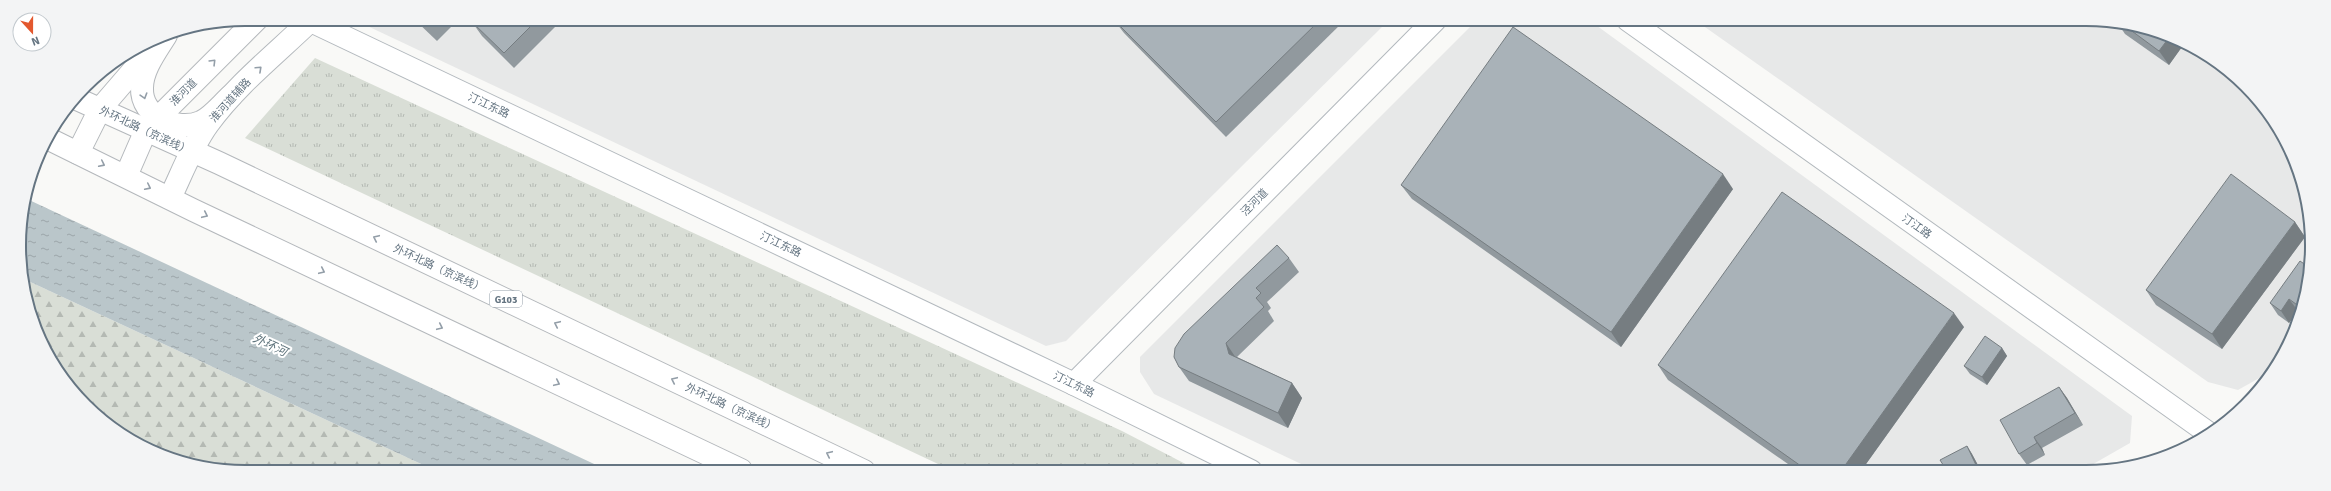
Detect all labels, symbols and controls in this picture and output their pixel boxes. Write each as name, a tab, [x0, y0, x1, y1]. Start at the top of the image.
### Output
north arrow	[12, 12, 52, 52]
text: N	[30, 33, 41, 48]
one-way arrow	[208, 59, 216, 67]
one-way arrow	[254, 66, 262, 74]
street label: 淮河道	[167, 76, 200, 109]
street label: 淮河道辅路	[207, 76, 254, 125]
street label: 汀江东路	[466, 90, 511, 121]
one-way arrow	[139, 92, 148, 99]
street label: 外环北路（京滨线）	[97, 104, 192, 157]
one-way arrow	[98, 159, 105, 167]
one-way arrow	[144, 182, 151, 190]
street label: 泾河道	[1238, 186, 1271, 219]
one-way arrow	[201, 210, 208, 218]
street label: 汀江路	[1899, 212, 1934, 241]
street label: 汀江东路	[758, 229, 803, 260]
one-way arrow	[373, 235, 380, 243]
street label: 外环北路（京滨线）	[391, 242, 486, 295]
one-way arrow	[318, 266, 326, 274]
road number: G103	[490, 291, 522, 307]
one-way arrow	[553, 321, 561, 329]
one-way arrow	[435, 322, 443, 330]
water label: 外环河	[250, 331, 291, 361]
street label: 汀江东路	[1051, 369, 1096, 400]
one-way arrow	[671, 377, 678, 385]
one-way arrow	[553, 378, 560, 386]
street label: 外环北路（京滨线）	[683, 381, 778, 434]
one-way arrow	[826, 451, 834, 459]

